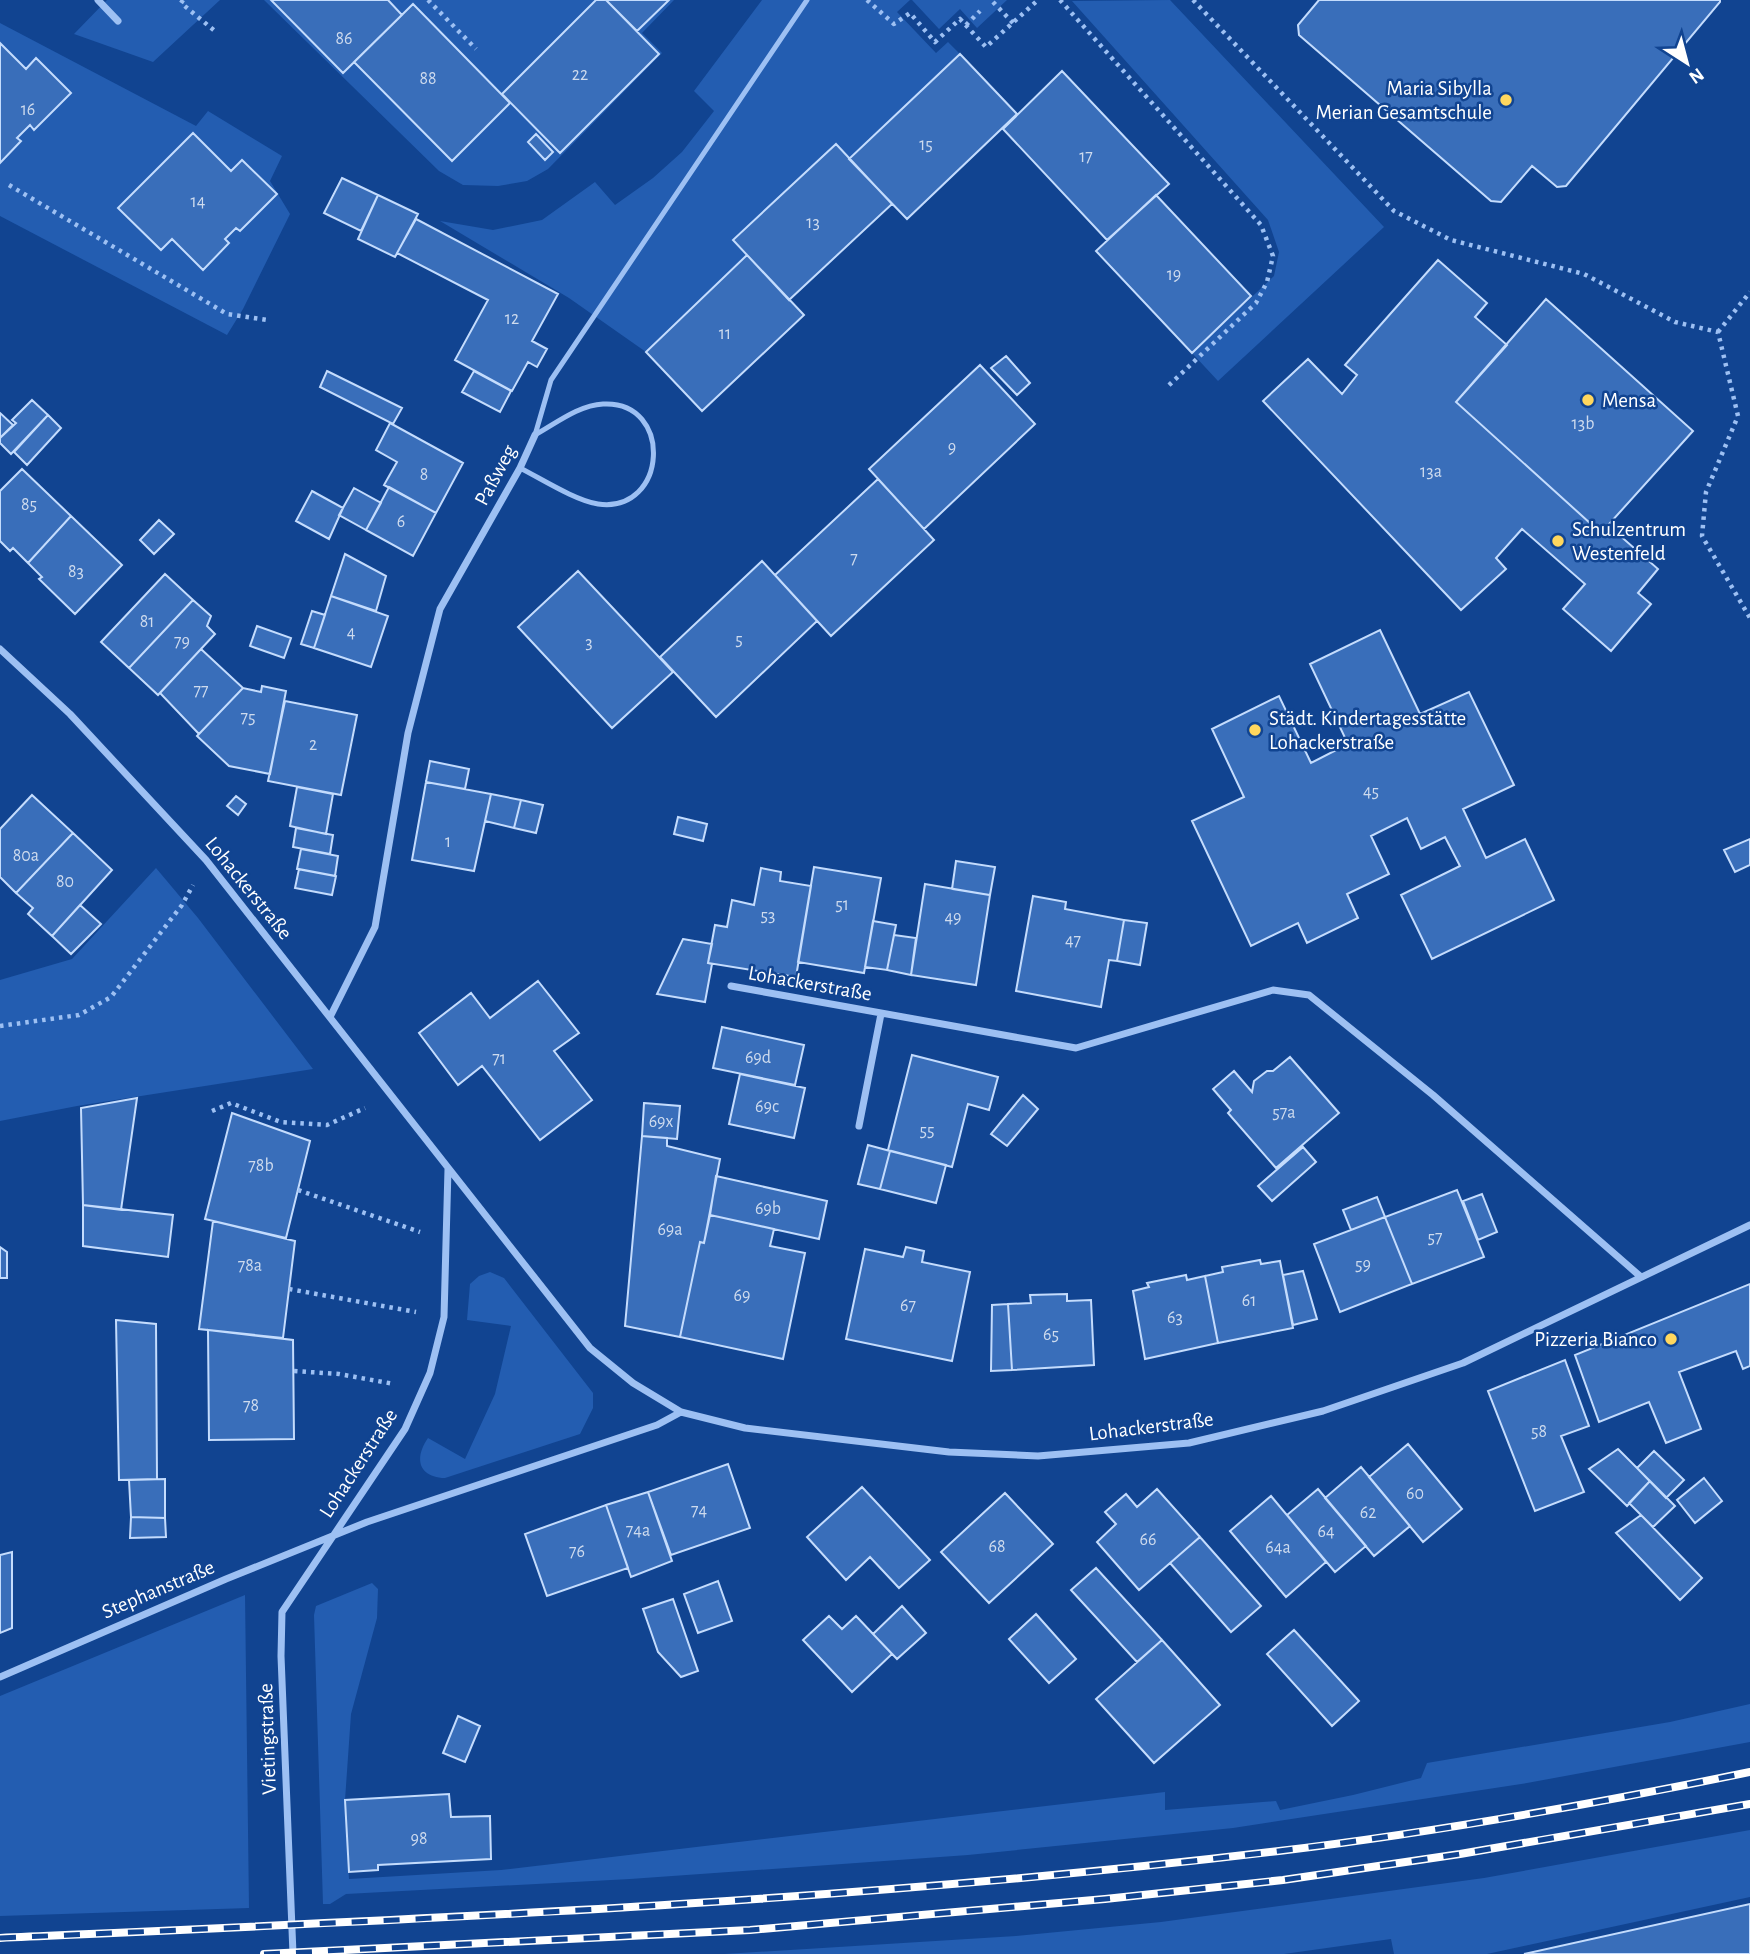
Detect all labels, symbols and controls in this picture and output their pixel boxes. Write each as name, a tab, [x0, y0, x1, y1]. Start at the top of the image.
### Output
north arrow	[1652, 28, 1722, 98]
house number: 86	[336, 30, 353, 48]
text: N	[1685, 64, 1707, 87]
house number: 22	[572, 66, 588, 84]
house number: 88	[419, 70, 437, 88]
place label: Maria Sibylla Merian Gesamtschule	[1316, 78, 1492, 123]
marker: Maria Sibylla Merian Gesamtschule	[1498, 92, 1514, 108]
house number: 16	[21, 101, 35, 119]
house number: 15	[919, 136, 933, 154]
house number: 17	[1079, 148, 1093, 166]
house number: 14	[191, 193, 206, 211]
house number: 13	[806, 214, 820, 232]
house number: 19	[1167, 266, 1181, 284]
house number: 12	[505, 310, 519, 328]
house number: 11	[719, 325, 731, 343]
place label: Mensa	[1602, 390, 1656, 411]
marker: Mensa	[1580, 392, 1596, 408]
house number: 13b	[1572, 415, 1594, 433]
house number: 9	[948, 439, 956, 457]
street label: Paßweg	[471, 441, 520, 509]
house number: 13a	[1420, 463, 1442, 481]
house number: 8	[420, 466, 428, 484]
house number: 85	[21, 496, 37, 514]
house number: 6	[397, 513, 405, 531]
place label: Schulzentrum Westenfeld	[1572, 519, 1686, 564]
marker: Schulzentrum Westenfeld	[1550, 533, 1566, 549]
house number: 7	[850, 550, 858, 568]
house number: 83	[68, 563, 84, 581]
house number: 81	[140, 613, 154, 631]
house number: 4	[347, 624, 356, 642]
house number: 5	[735, 631, 743, 649]
house number: 79	[174, 633, 190, 651]
house number: 3	[585, 634, 593, 652]
house number: 77	[193, 682, 209, 700]
place label: Städt. Kindertagesstätte Lohackerstraße	[1269, 708, 1466, 753]
house number: 75	[240, 709, 256, 727]
marker: Städt. Kindertagesstätte Lohackerstraße	[1247, 722, 1263, 738]
house number: 2	[309, 736, 317, 754]
house number: 45	[1363, 783, 1379, 801]
street label: Lohackerstraße	[201, 833, 296, 944]
house number: 1	[445, 833, 451, 851]
house number: 80a	[13, 847, 39, 865]
house number: 80	[56, 873, 74, 891]
house number: 51	[835, 896, 849, 914]
house number: 53	[761, 907, 775, 925]
house number: 49	[944, 909, 962, 927]
house number: 47	[1065, 932, 1081, 950]
street label: Lohackerstraße	[746, 962, 873, 1005]
house number: 69d	[745, 1049, 771, 1067]
house number: 71	[492, 1050, 506, 1068]
house number: 69c	[755, 1098, 779, 1116]
house number: 57a	[1272, 1104, 1296, 1122]
house number: 69x	[649, 1113, 674, 1131]
house number: 55	[919, 1122, 935, 1140]
house number: 78b	[248, 1157, 274, 1175]
house number: 69b	[755, 1200, 781, 1218]
house number: 69a	[657, 1221, 683, 1239]
house number: 57	[1427, 1229, 1443, 1247]
house number: 59	[1355, 1256, 1371, 1274]
house number: 78a	[238, 1257, 262, 1275]
house number: 69	[734, 1287, 750, 1305]
house number: 61	[1242, 1292, 1256, 1310]
house number: 67	[900, 1297, 916, 1315]
house number: 63	[1167, 1309, 1183, 1327]
house number: 65	[1043, 1326, 1059, 1344]
place label: Pizzeria Bianco	[1534, 1329, 1657, 1350]
marker: Pizzeria Bianco	[1663, 1331, 1679, 1347]
house number: 78	[243, 1397, 259, 1415]
street label: Lohackerstraße	[316, 1405, 401, 1521]
street label: Lohackerstraße	[1088, 1408, 1214, 1445]
house number: 58	[1531, 1423, 1547, 1441]
house number: 60	[1406, 1485, 1424, 1503]
house number: 74	[691, 1502, 707, 1520]
house number: 62	[1360, 1504, 1376, 1522]
house number: 74a	[626, 1522, 650, 1540]
house number: 64	[1317, 1523, 1335, 1541]
house number: 66	[1140, 1531, 1156, 1549]
house number: 68	[989, 1538, 1006, 1556]
house number: 64a	[1265, 1539, 1291, 1557]
house number: 76	[569, 1543, 585, 1561]
street label: Stephanstraße	[99, 1556, 218, 1623]
street label: Vietingstraße	[255, 1683, 280, 1795]
house number: 98	[411, 1830, 428, 1848]

